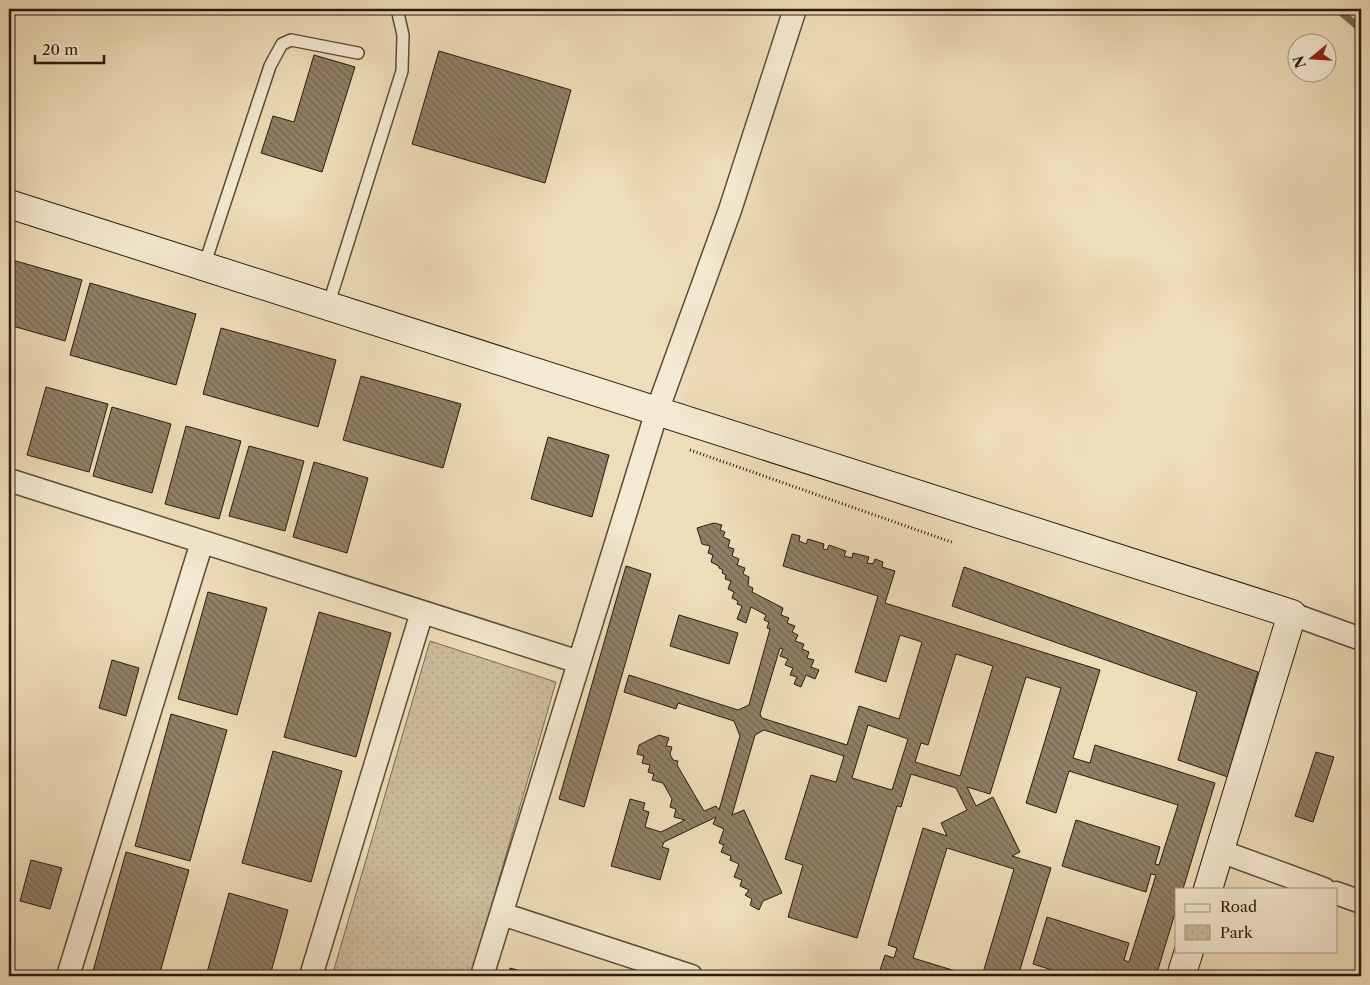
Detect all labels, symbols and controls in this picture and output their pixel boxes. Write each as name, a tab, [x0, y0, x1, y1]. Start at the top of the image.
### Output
scale bar	[35, 32, 104, 64]
north arrow	[1288, 32, 1338, 82]
text: 20 m	[42, 40, 78, 59]
text: N	[1289, 53, 1310, 71]
legend	[1175, 888, 1338, 952]
text: Road	[1220, 897, 1257, 916]
text: Park	[1220, 923, 1254, 942]

